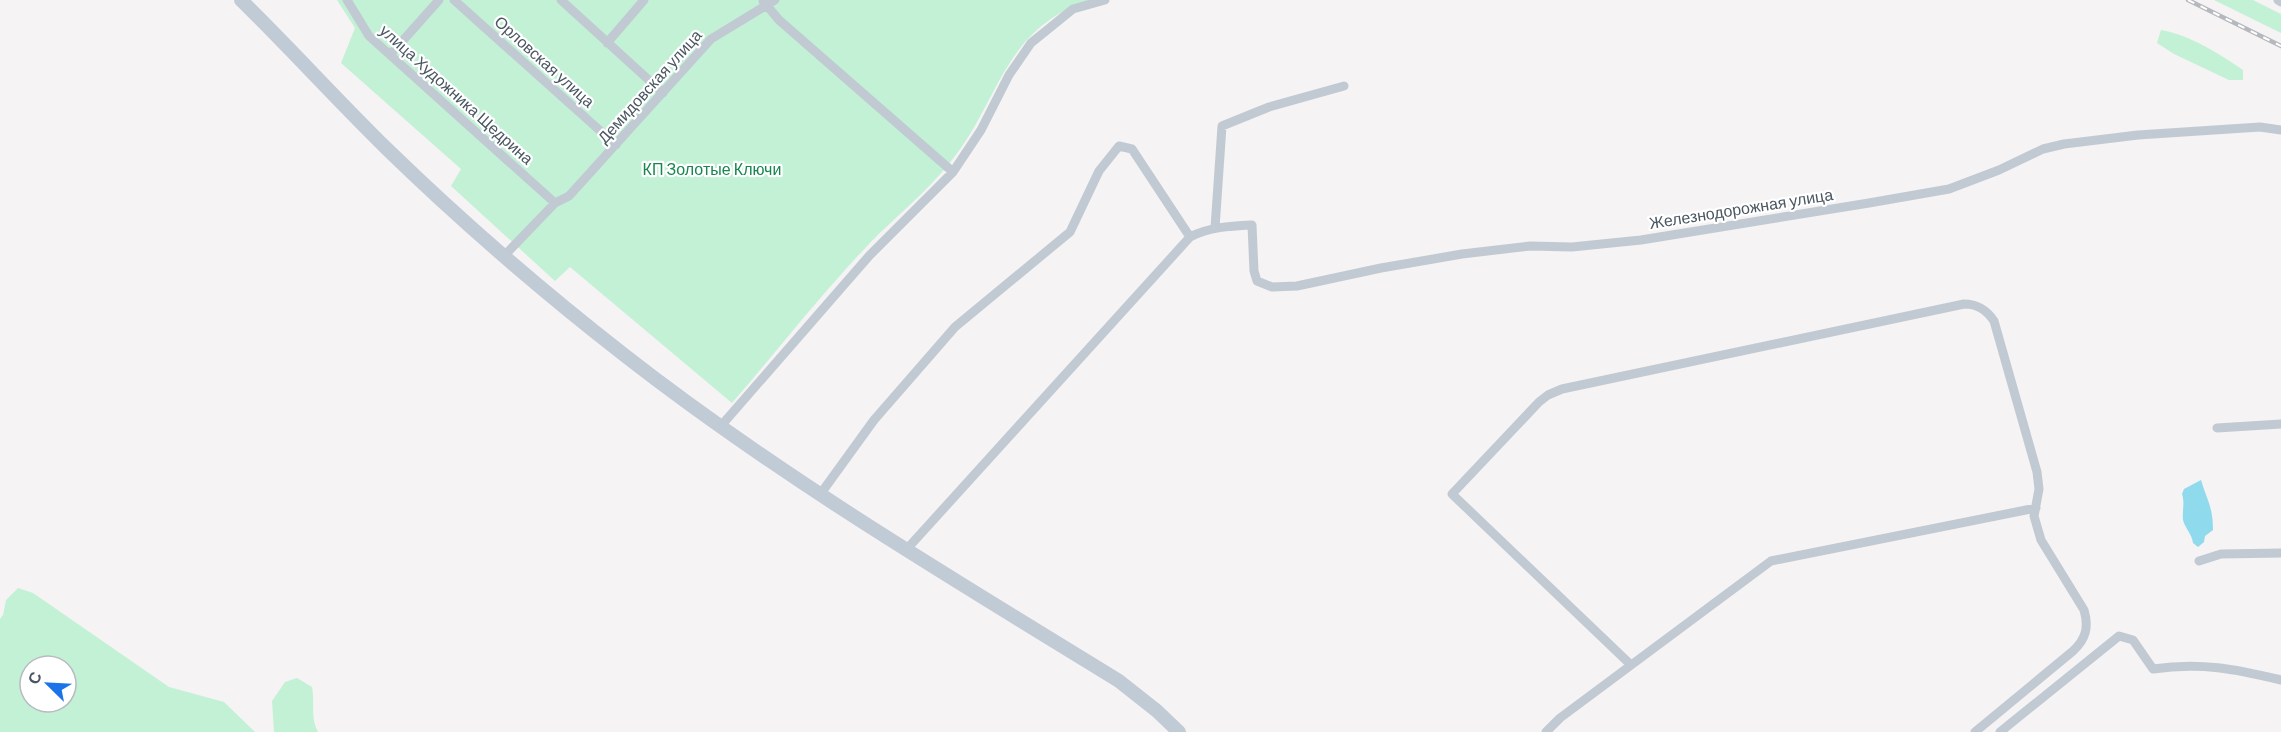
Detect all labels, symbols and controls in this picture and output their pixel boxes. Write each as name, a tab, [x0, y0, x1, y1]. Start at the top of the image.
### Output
street label: Орловская улица	[491, 11, 599, 111]
street label: улица Художника Щедрина	[377, 20, 538, 168]
street label: Демидовская улица	[593, 25, 705, 147]
park label: КП Золотые Ключи	[643, 159, 781, 178]
street label: Железнодорожная улица	[1648, 184, 1834, 232]
north arrow	[18, 654, 78, 714]
text: С	[23, 668, 45, 687]

